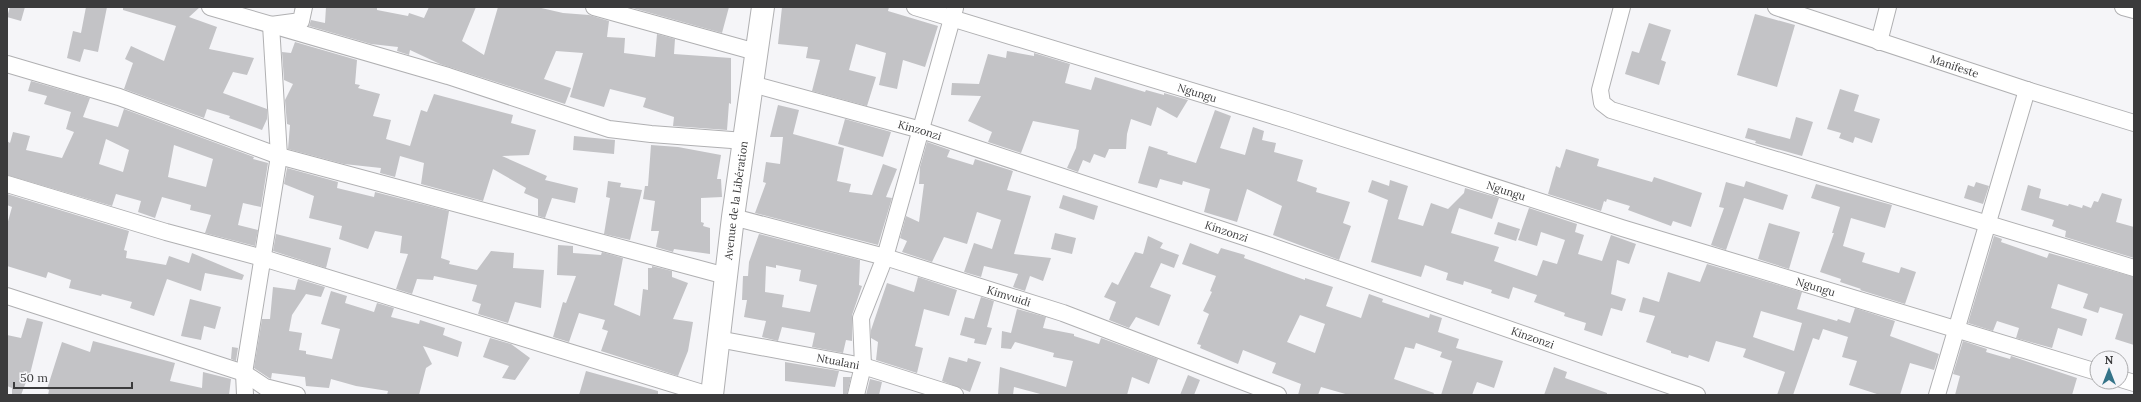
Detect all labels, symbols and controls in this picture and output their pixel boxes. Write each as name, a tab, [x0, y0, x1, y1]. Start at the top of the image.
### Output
street label: Manifeste	[1928, 51, 1981, 81]
street label: Ngungu	[1176, 80, 1219, 105]
street label: Kinzonzi	[896, 117, 943, 143]
street label: Avenue de la Libération	[721, 140, 751, 262]
street label: Ngungu	[1485, 178, 1528, 204]
street label: Kinzonzi	[1203, 218, 1250, 245]
street label: Ngungu	[1794, 274, 1837, 299]
street label: Kimvuidi	[985, 282, 1033, 309]
street label: Kinzonzi	[1509, 324, 1556, 352]
street label: Ntualani	[815, 350, 861, 372]
north arrow	[2089, 350, 2129, 390]
text: N	[2105, 353, 2114, 367]
scale bar	[14, 364, 132, 390]
text: 50 m	[20, 370, 48, 385]

